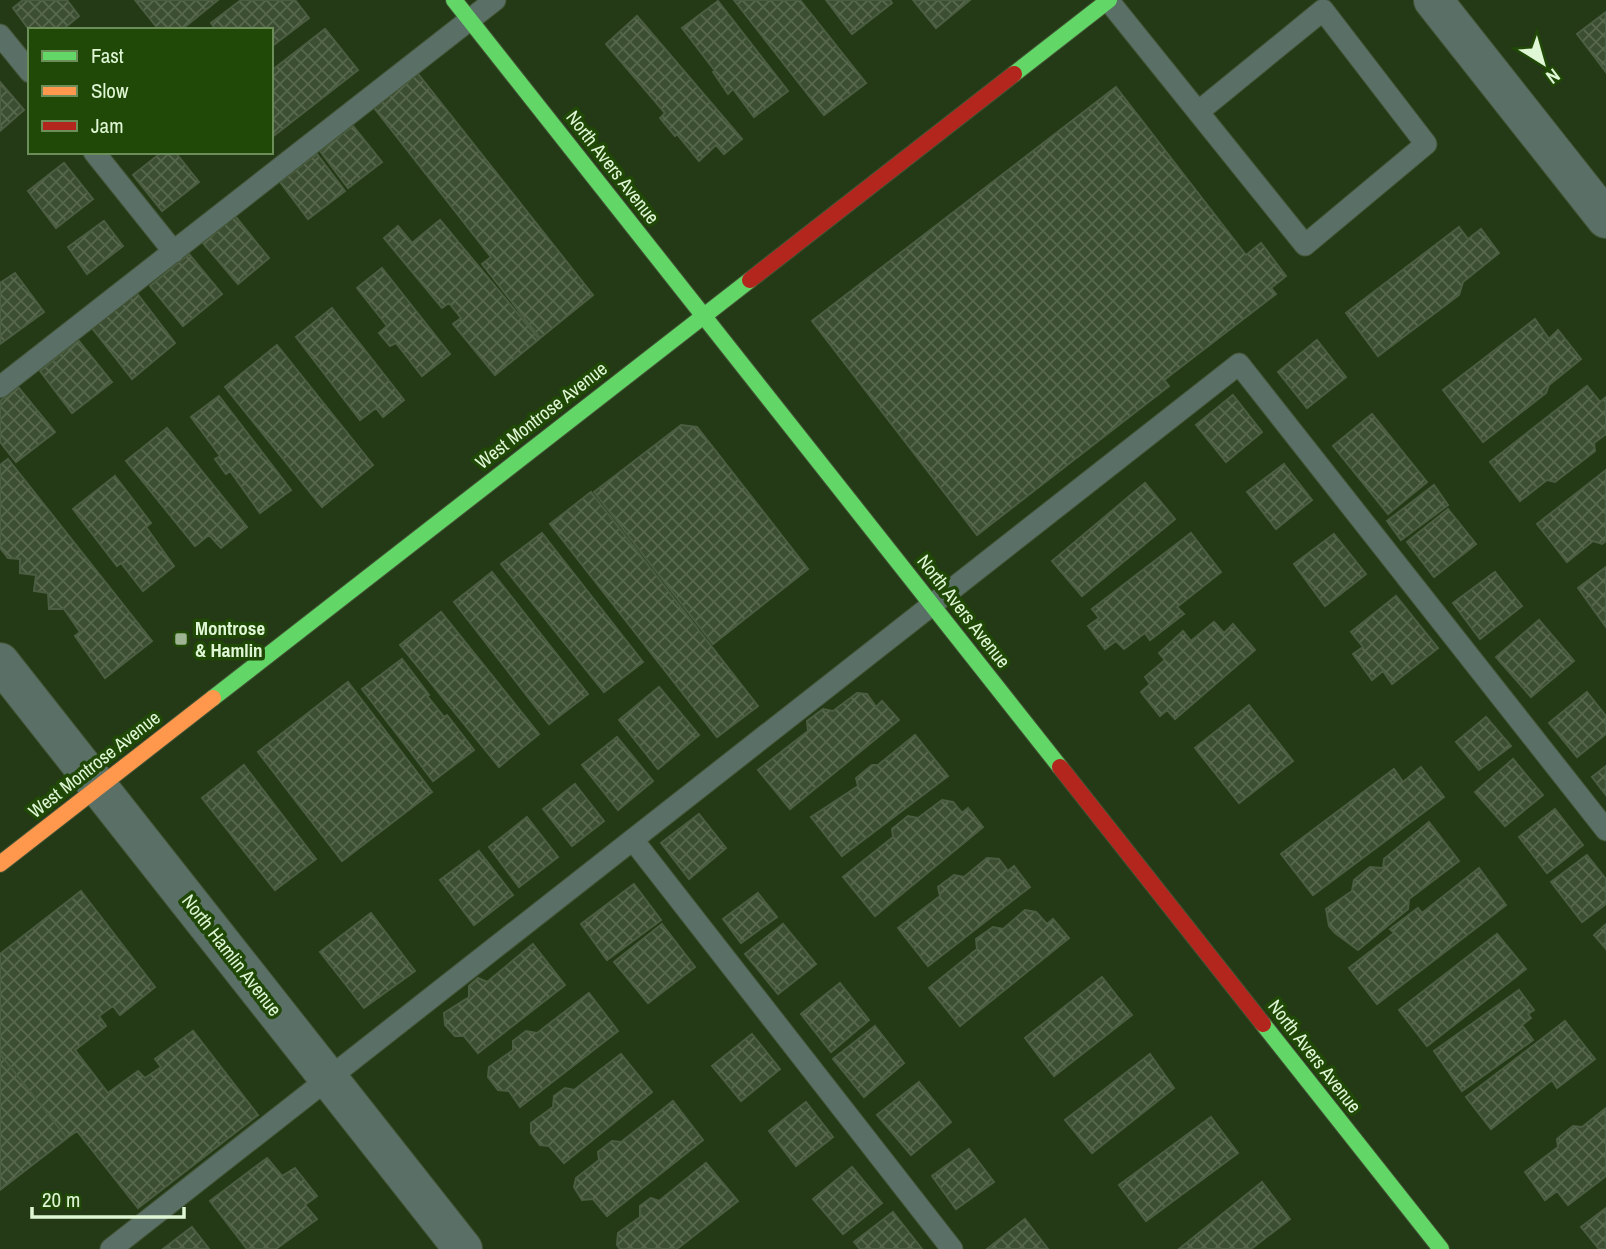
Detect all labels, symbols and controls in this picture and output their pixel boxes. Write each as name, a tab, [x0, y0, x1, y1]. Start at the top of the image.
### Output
legend	[28, 28, 273, 154]
north arrow	[1508, 28, 1578, 98]
text: Fast	[91, 41, 124, 70]
text: N	[1541, 63, 1566, 90]
text: Slow	[91, 76, 129, 105]
street label: North Avers Avenue	[561, 105, 665, 229]
text: Jam	[91, 111, 124, 140]
street label: West Montrose Avenue	[470, 355, 612, 475]
street label: North Avers Avenue	[912, 549, 1016, 673]
place label: Montrose & Hamlin	[195, 615, 265, 663]
marker: Montrose & Hamlin	[173, 631, 189, 647]
street label: West Montrose Avenue	[23, 704, 165, 824]
street label: North Hamlin Avenue	[176, 889, 288, 1021]
street label: North Avers Avenue	[1263, 994, 1367, 1118]
scale bar	[32, 1176, 184, 1220]
text: 20 m	[42, 1185, 80, 1214]

